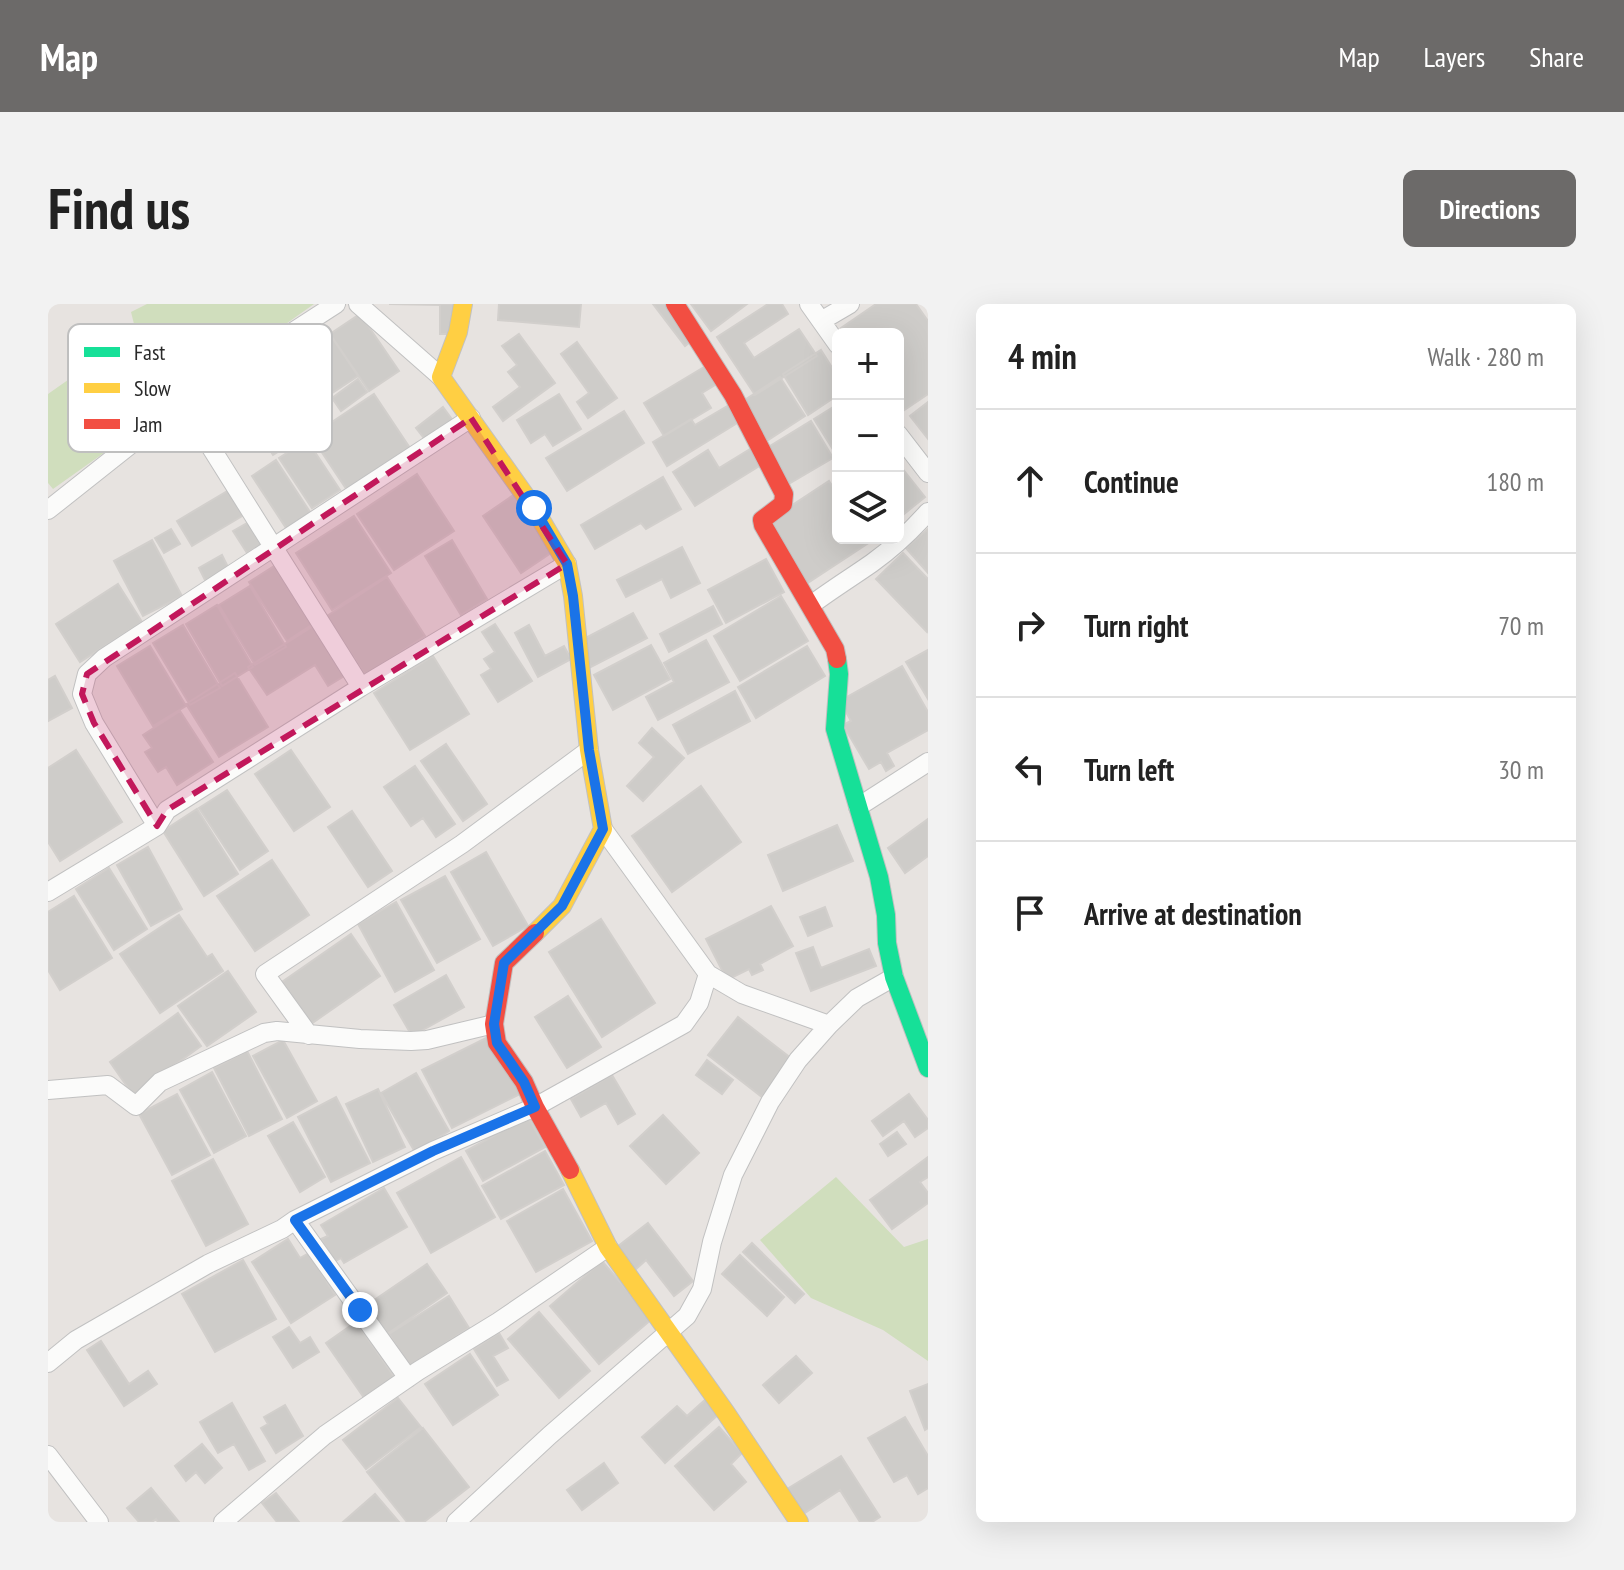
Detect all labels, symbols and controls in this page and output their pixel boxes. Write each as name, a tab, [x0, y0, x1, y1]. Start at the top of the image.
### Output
text: Map	[40, 32, 98, 81]
text: Map	[1338, 38, 1380, 75]
text: Layers	[1424, 38, 1485, 75]
text: Share	[1529, 38, 1584, 75]
button: Directions	[1403, 170, 1576, 247]
text: Find us	[48, 172, 190, 244]
legend	[68, 324, 332, 452]
map controls	[832, 328, 904, 544]
button: +	[832, 328, 904, 400]
text: 4 min	[1008, 334, 1077, 378]
text: Fast	[134, 338, 165, 366]
text: Walk · 280 m	[1427, 340, 1544, 373]
text: Slow	[134, 374, 171, 402]
button: −	[832, 400, 904, 472]
text: Jam	[133, 410, 162, 438]
icon: ahead	[1008, 459, 1052, 503]
text: Continue	[1084, 462, 1179, 501]
text: 180 m	[1486, 465, 1544, 498]
button: layers	[832, 472, 904, 544]
route start	[516, 490, 552, 526]
icon: right	[1008, 603, 1052, 647]
text: Turn right	[1084, 606, 1188, 645]
text: 70 m	[1498, 609, 1544, 642]
icon: left	[1008, 747, 1052, 791]
text: Turn left	[1084, 750, 1174, 789]
text: 30 m	[1498, 753, 1544, 786]
icon: arrive	[1008, 891, 1052, 935]
text: Arrive at destination	[1084, 894, 1302, 933]
route end	[342, 1292, 378, 1328]

